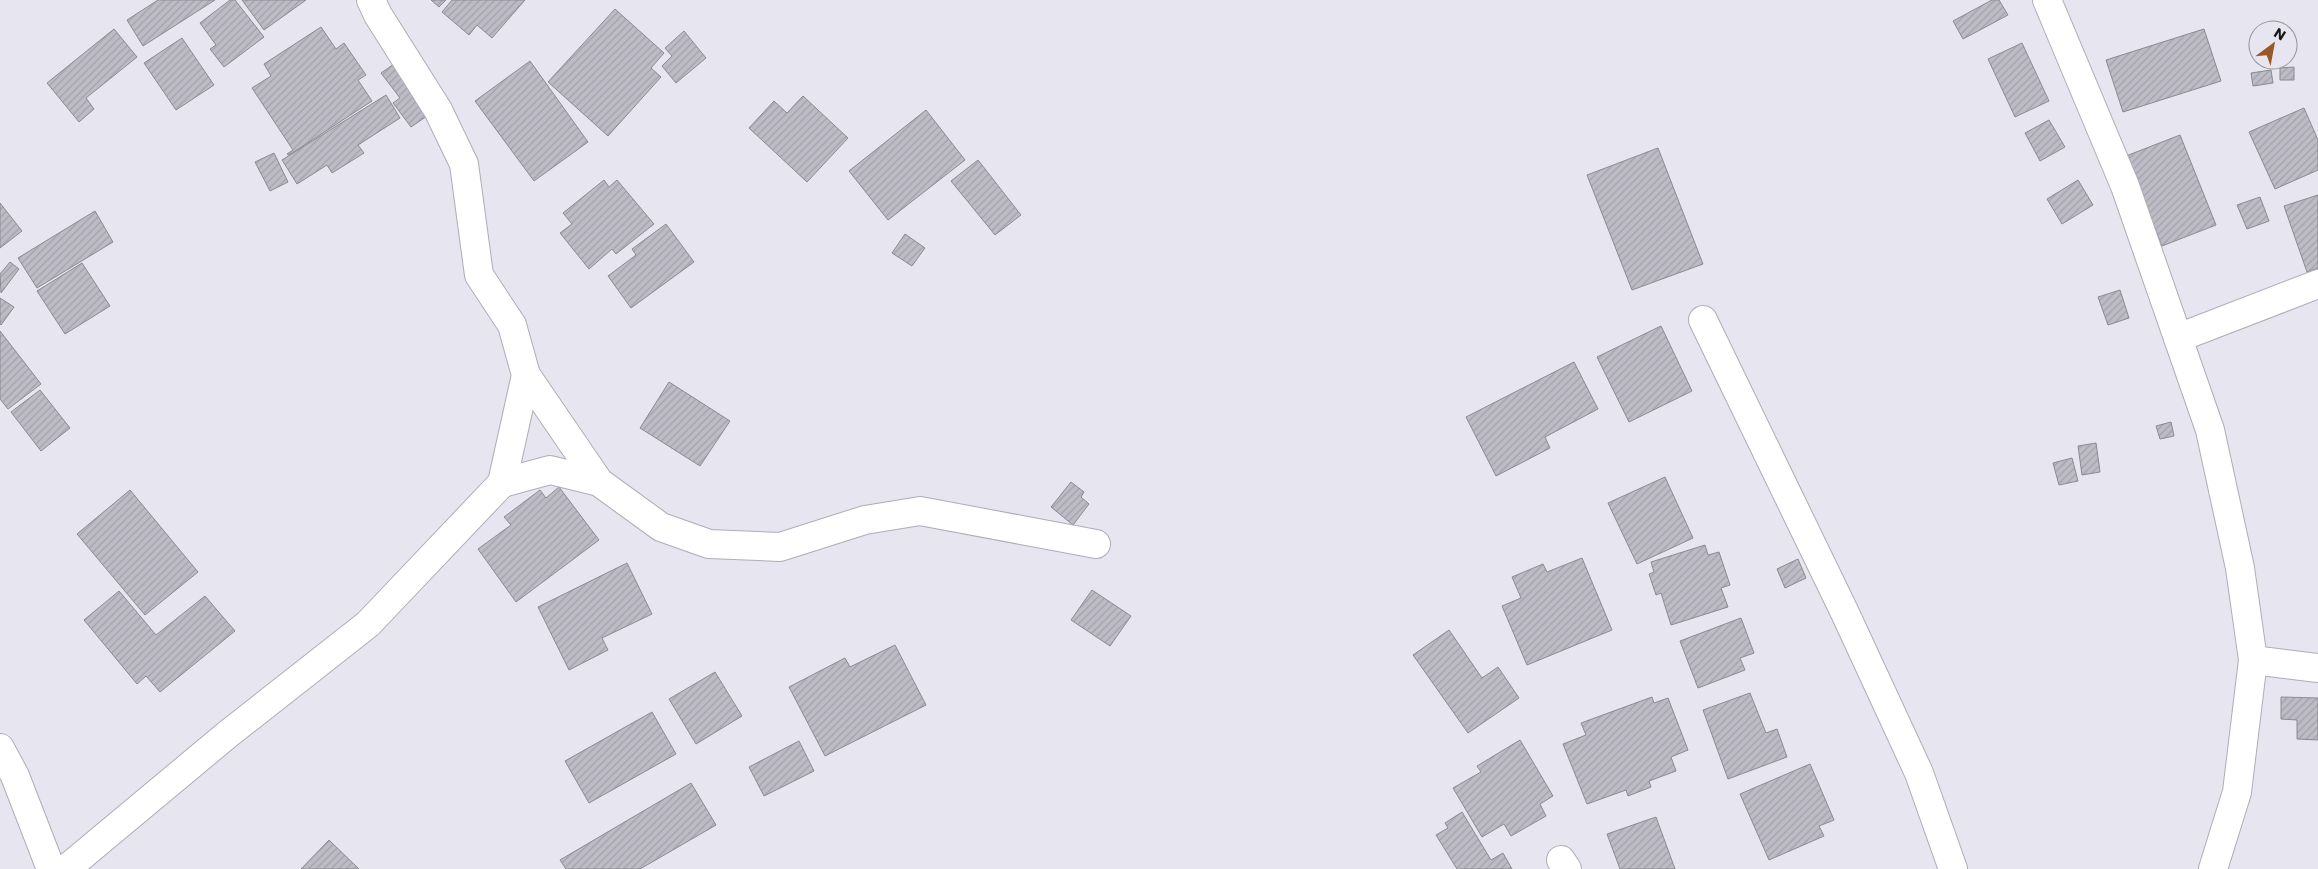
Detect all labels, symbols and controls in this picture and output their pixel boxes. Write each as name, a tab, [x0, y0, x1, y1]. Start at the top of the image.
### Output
north arrow	[2248, 20, 2298, 70]
text: N	[2270, 23, 2290, 45]

